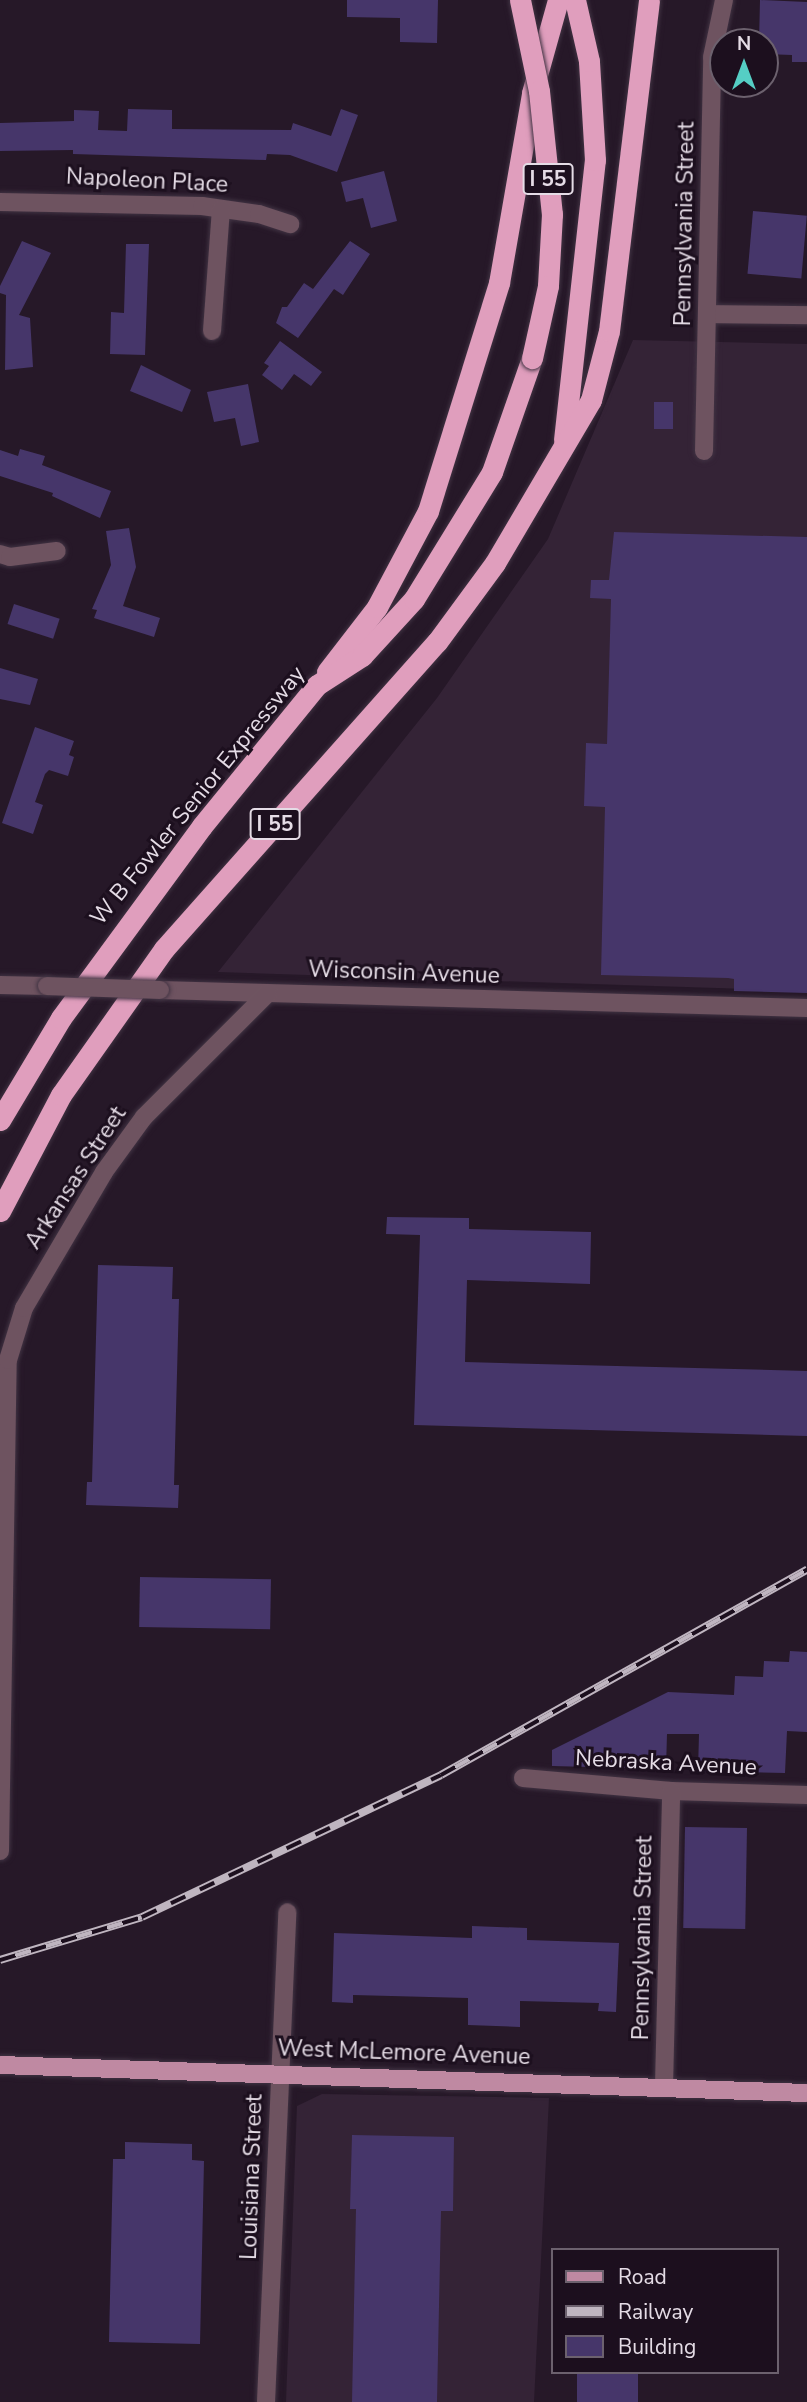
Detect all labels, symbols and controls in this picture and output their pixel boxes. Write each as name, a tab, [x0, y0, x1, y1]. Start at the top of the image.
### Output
north arrow	[709, 28, 779, 98]
text: N	[737, 31, 751, 57]
street label: Pennsylvania Street	[669, 121, 701, 327]
road number: I 55	[522, 162, 574, 196]
street label: Napoleon Place	[65, 163, 229, 199]
street label: W B Fowler Senior Expressway	[85, 661, 311, 931]
road number: I 55	[249, 806, 301, 842]
street label: Wisconsin Avenue	[308, 956, 500, 990]
street label: Arkansas Street	[20, 1101, 132, 1255]
street label: Nebraska Avenue	[575, 1744, 757, 1782]
street label: Pennsylvania Street	[627, 1835, 659, 2041]
street label: West McLemore Avenue	[277, 2035, 531, 2071]
street label: Louisiana Street	[235, 2094, 269, 2260]
legend	[552, 2248, 779, 2374]
text: Road	[618, 2263, 667, 2291]
text: Railway	[618, 2298, 693, 2326]
text: Building	[618, 2333, 696, 2361]

